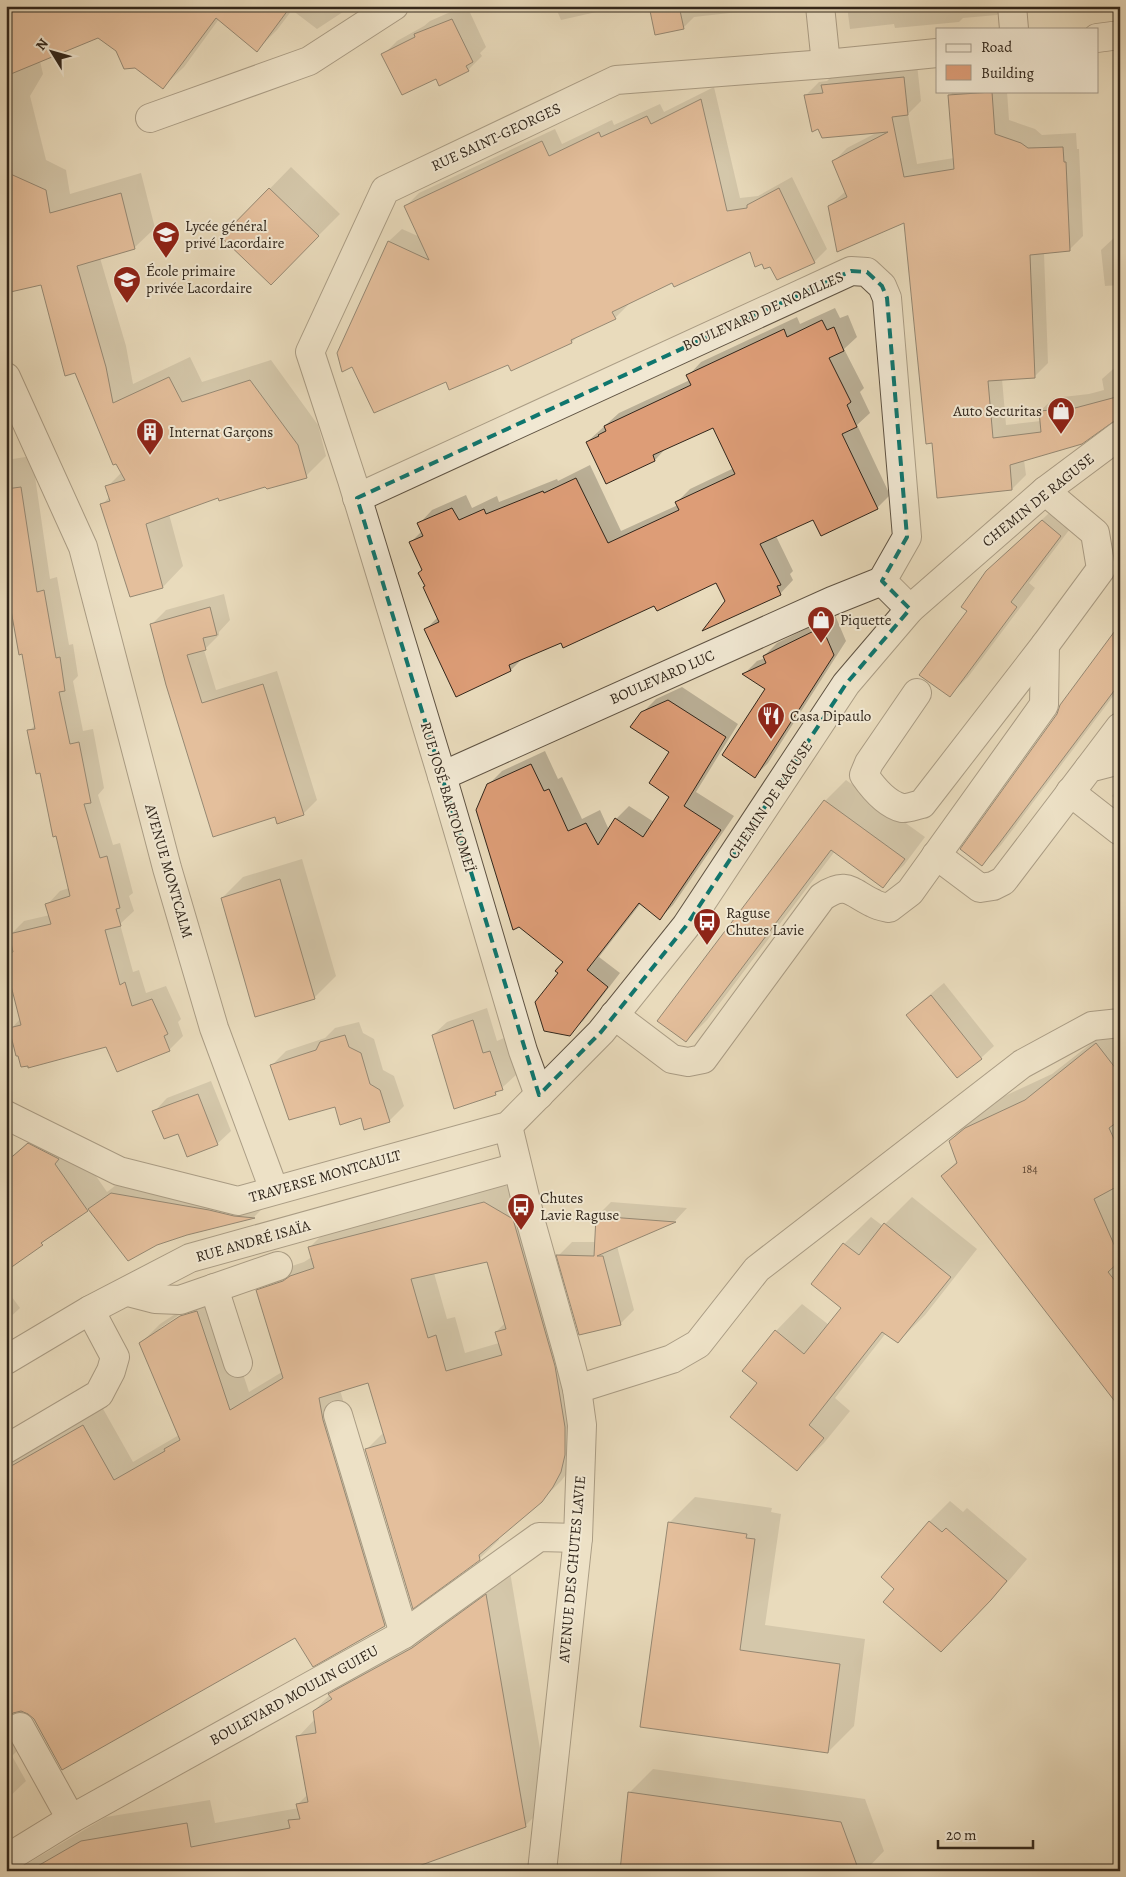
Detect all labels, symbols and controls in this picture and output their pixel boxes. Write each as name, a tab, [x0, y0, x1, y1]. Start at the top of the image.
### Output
north arrow	[28, 28, 78, 78]
legend	[936, 28, 1098, 92]
text: N	[31, 35, 53, 54]
text: Road	[981, 37, 1013, 57]
text: Building	[981, 63, 1034, 83]
street label: RUE SAINT-GEORGES	[428, 98, 564, 176]
place label: Lycée général privé Lacordaire	[185, 216, 285, 253]
school or university icon: Lycée général privé Lacordaire	[151, 220, 181, 259]
place label: École primaire privée Lacordaire	[146, 261, 252, 298]
school or university icon: École primaire privée Lacordaire	[112, 265, 142, 304]
street label: BOULEVARD DE NOAILLES	[679, 266, 847, 356]
shop icon: Auto Securitas	[1046, 396, 1076, 435]
place label: Auto Securitas	[952, 401, 1042, 421]
building icon: Internat Garçons	[135, 417, 165, 456]
place label: Internat Garçons	[169, 422, 273, 442]
street label: CHEMIN DE RAGUSE	[978, 449, 1098, 551]
shop icon: Piquette	[806, 605, 836, 644]
place label: Piquette	[840, 610, 892, 630]
street label: BOULEVARD LUC	[606, 645, 718, 709]
restaurant icon: Casa Dipaulo	[756, 701, 786, 740]
place label: Casa Dipaulo	[790, 706, 871, 726]
street label: RUE JOSÉ BARTOLOMEÏ	[416, 719, 480, 875]
street label: CHEMIN DE RAGUSE	[723, 737, 817, 863]
street label: AVENUE MONTCALM	[140, 801, 198, 941]
place label: Raguse Chutes Lavie	[726, 903, 804, 940]
bus stop icon: Raguse Chutes Lavie	[692, 907, 722, 946]
street label: TRAVERSE MONTCAULT	[247, 1144, 404, 1207]
house number: 184	[1022, 1161, 1038, 1177]
place label: Chutes Lavie Raguse	[540, 1188, 619, 1225]
bus stop icon: Chutes Lavie Raguse	[506, 1192, 536, 1231]
street label: RUE ANDRÉ ISAÏA	[193, 1215, 313, 1267]
street label: AVENUE DES CHUTES LAVIE	[554, 1475, 590, 1664]
street label: BOULEVARD MOULIN GUIEU	[206, 1640, 382, 1750]
scale bar	[938, 1817, 1034, 1849]
text: 20 m	[946, 1825, 977, 1845]

